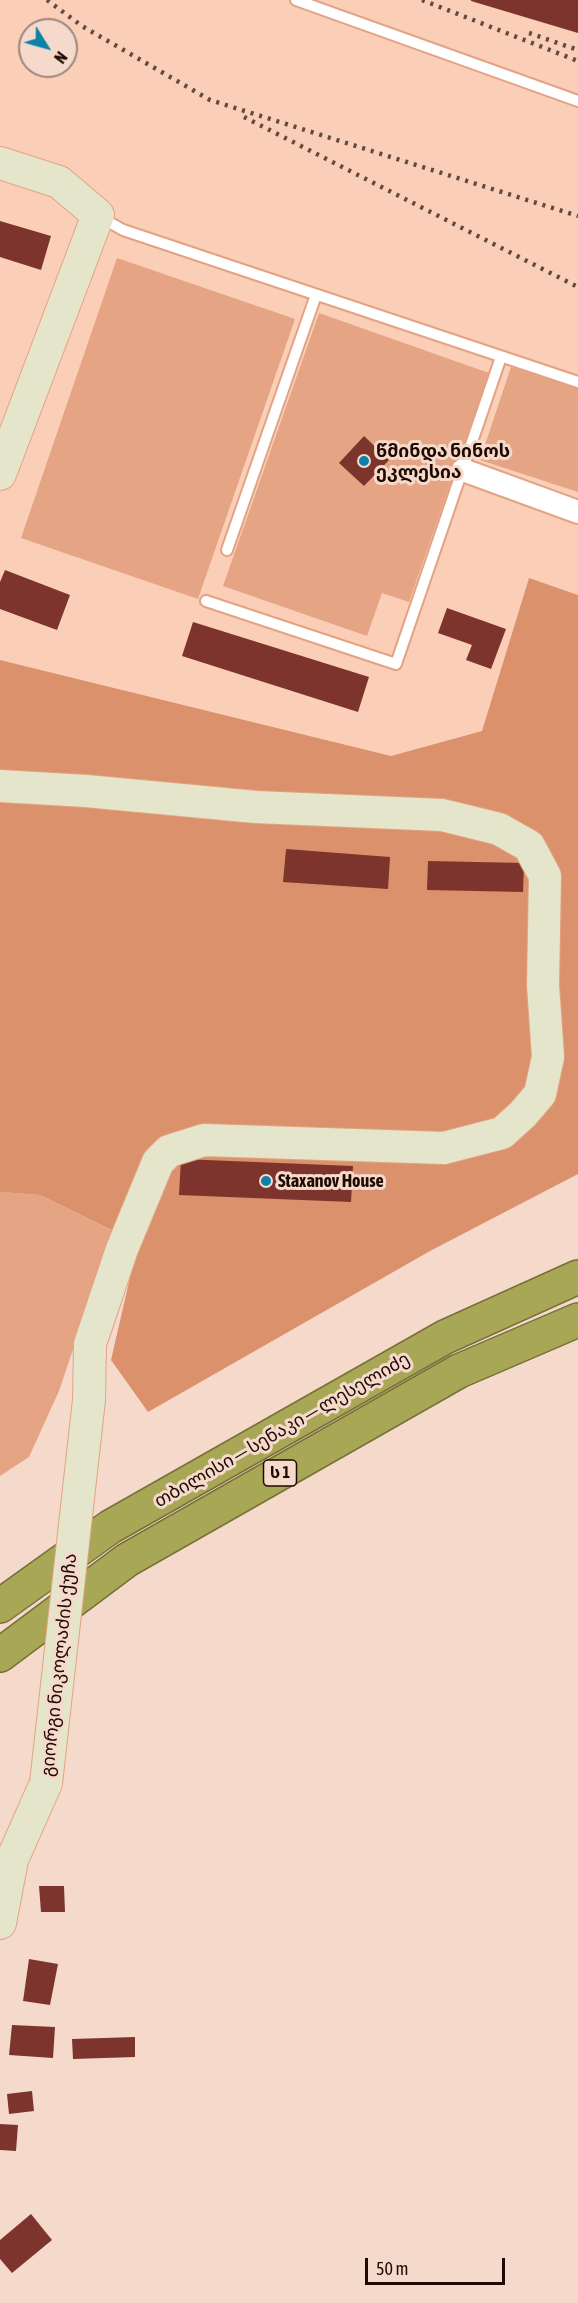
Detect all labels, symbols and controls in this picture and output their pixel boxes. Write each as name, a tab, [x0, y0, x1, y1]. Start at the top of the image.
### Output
north arrow	[18, 18, 78, 78]
text: N	[51, 48, 71, 67]
place label: წმინდა ნინოს ეკლესია	[376, 440, 510, 482]
marker: წმინდა ნინოს ეკლესია	[357, 454, 371, 468]
place label: Staxanov House	[278, 1170, 384, 1192]
marker: Staxanov House	[259, 1174, 273, 1188]
street label: თბილისი — სენაკი — ლესელიძე	[151, 1348, 413, 1512]
road number: ს 1	[264, 1460, 296, 1486]
street label: გიორგი ნიკოლაძის ქუჩა	[37, 1552, 81, 1778]
scale bar	[368, 2246, 508, 2284]
text: 50 m	[376, 2258, 408, 2279]

